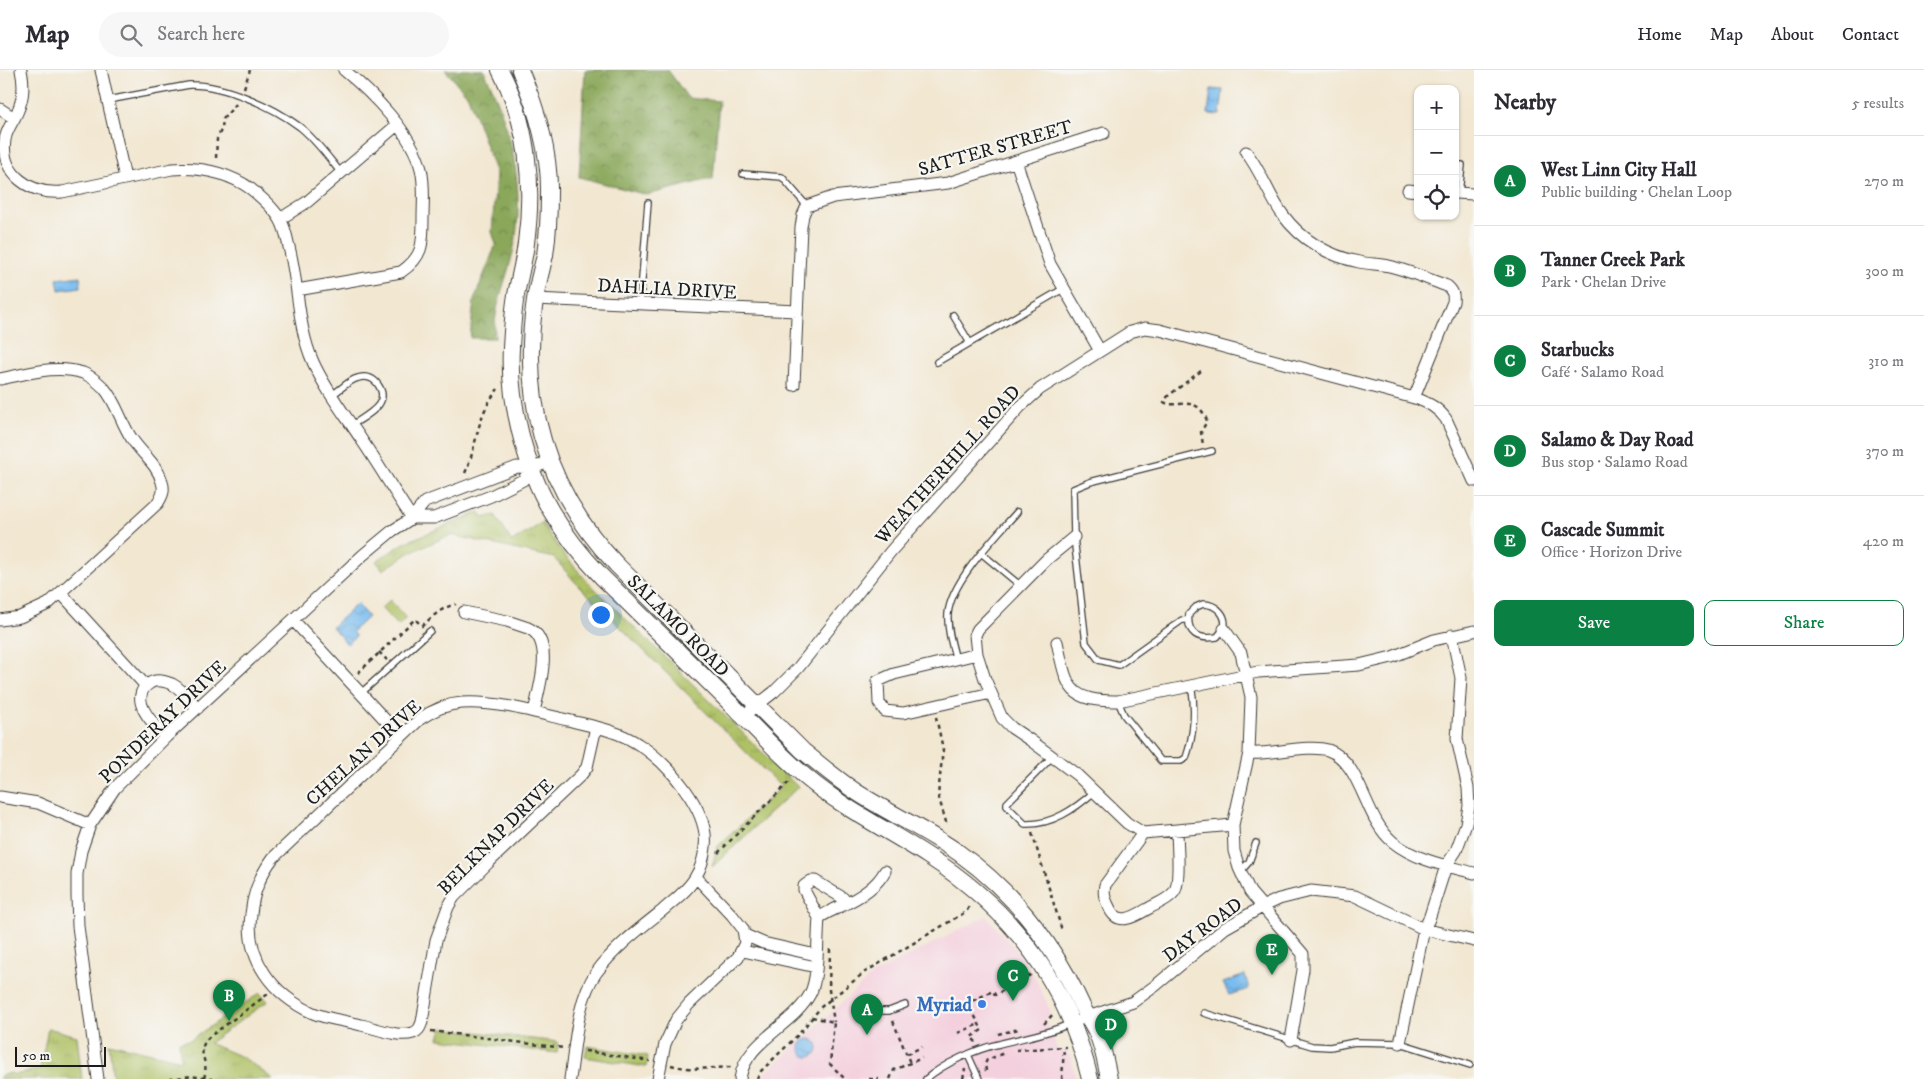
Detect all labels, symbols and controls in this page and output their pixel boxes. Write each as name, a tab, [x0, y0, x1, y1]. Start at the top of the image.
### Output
search box	[99, 12, 449, 57]
text: Map	[25, 20, 69, 50]
icon: search	[117, 21, 145, 49]
text: Search here	[157, 23, 245, 46]
text: Home	[1637, 24, 1682, 46]
text: Map	[1710, 24, 1743, 46]
text: About	[1771, 24, 1814, 46]
text: Contact	[1842, 24, 1899, 46]
map controls	[1414, 85, 1459, 220]
button: +	[1414, 85, 1459, 130]
text: Nearby	[1494, 90, 1556, 116]
text: 5 results	[1852, 93, 1904, 113]
street label: SATTER STREET	[916, 115, 1076, 181]
button: −	[1414, 130, 1459, 175]
text: West Linn City Hall	[1541, 159, 1696, 182]
text: A	[1505, 171, 1515, 191]
text: 270 m	[1864, 171, 1904, 191]
button: locate	[1414, 175, 1459, 220]
text: Public building · Chelan Loop	[1541, 182, 1732, 202]
text: Tanner Creek Park	[1541, 249, 1685, 272]
text: B	[1505, 261, 1515, 281]
text: 300 m	[1865, 261, 1904, 281]
text: Park · Chelan Drive	[1541, 272, 1666, 292]
street label: DAHLIA DRIVE	[597, 274, 737, 305]
text: Starbucks	[1541, 339, 1614, 362]
text: C	[1505, 351, 1515, 371]
text: 310 m	[1868, 351, 1904, 371]
text: Café · Salamo Road	[1541, 362, 1664, 382]
street label: WEATHERHILL ROAD	[870, 381, 1026, 550]
text: Salamo & Day Road	[1541, 429, 1694, 452]
text: D	[1504, 441, 1516, 461]
text: 370 m	[1866, 441, 1904, 461]
text: Bus stop · Salamo Road	[1541, 452, 1688, 472]
text: Cascade Summit	[1541, 519, 1664, 542]
text: E	[1504, 531, 1516, 551]
text: 420 m	[1863, 531, 1904, 551]
text: Office · Horizon Drive	[1541, 542, 1682, 562]
street label: SALAMO ROAD	[622, 570, 734, 682]
button: Save	[1494, 600, 1694, 646]
button: Share	[1704, 600, 1904, 646]
your location	[588, 602, 614, 628]
street label: PONDERAY DRIVE	[95, 656, 231, 789]
street label: CHELAN DRIVE	[301, 695, 427, 811]
street label: BELKNAP DRIVE	[433, 774, 559, 900]
street label: DAY ROAD	[1159, 893, 1247, 968]
pin: E	[1256, 934, 1288, 975]
pin: C	[997, 960, 1029, 1001]
pin: B	[213, 980, 245, 1021]
pin: A	[851, 994, 883, 1035]
place label: Myriad	[917, 994, 973, 1017]
marker: Myriad	[976, 998, 988, 1010]
pin: D	[1095, 1009, 1127, 1050]
scale bar	[15, 1044, 106, 1067]
text: 50 m	[22, 1047, 50, 1065]

